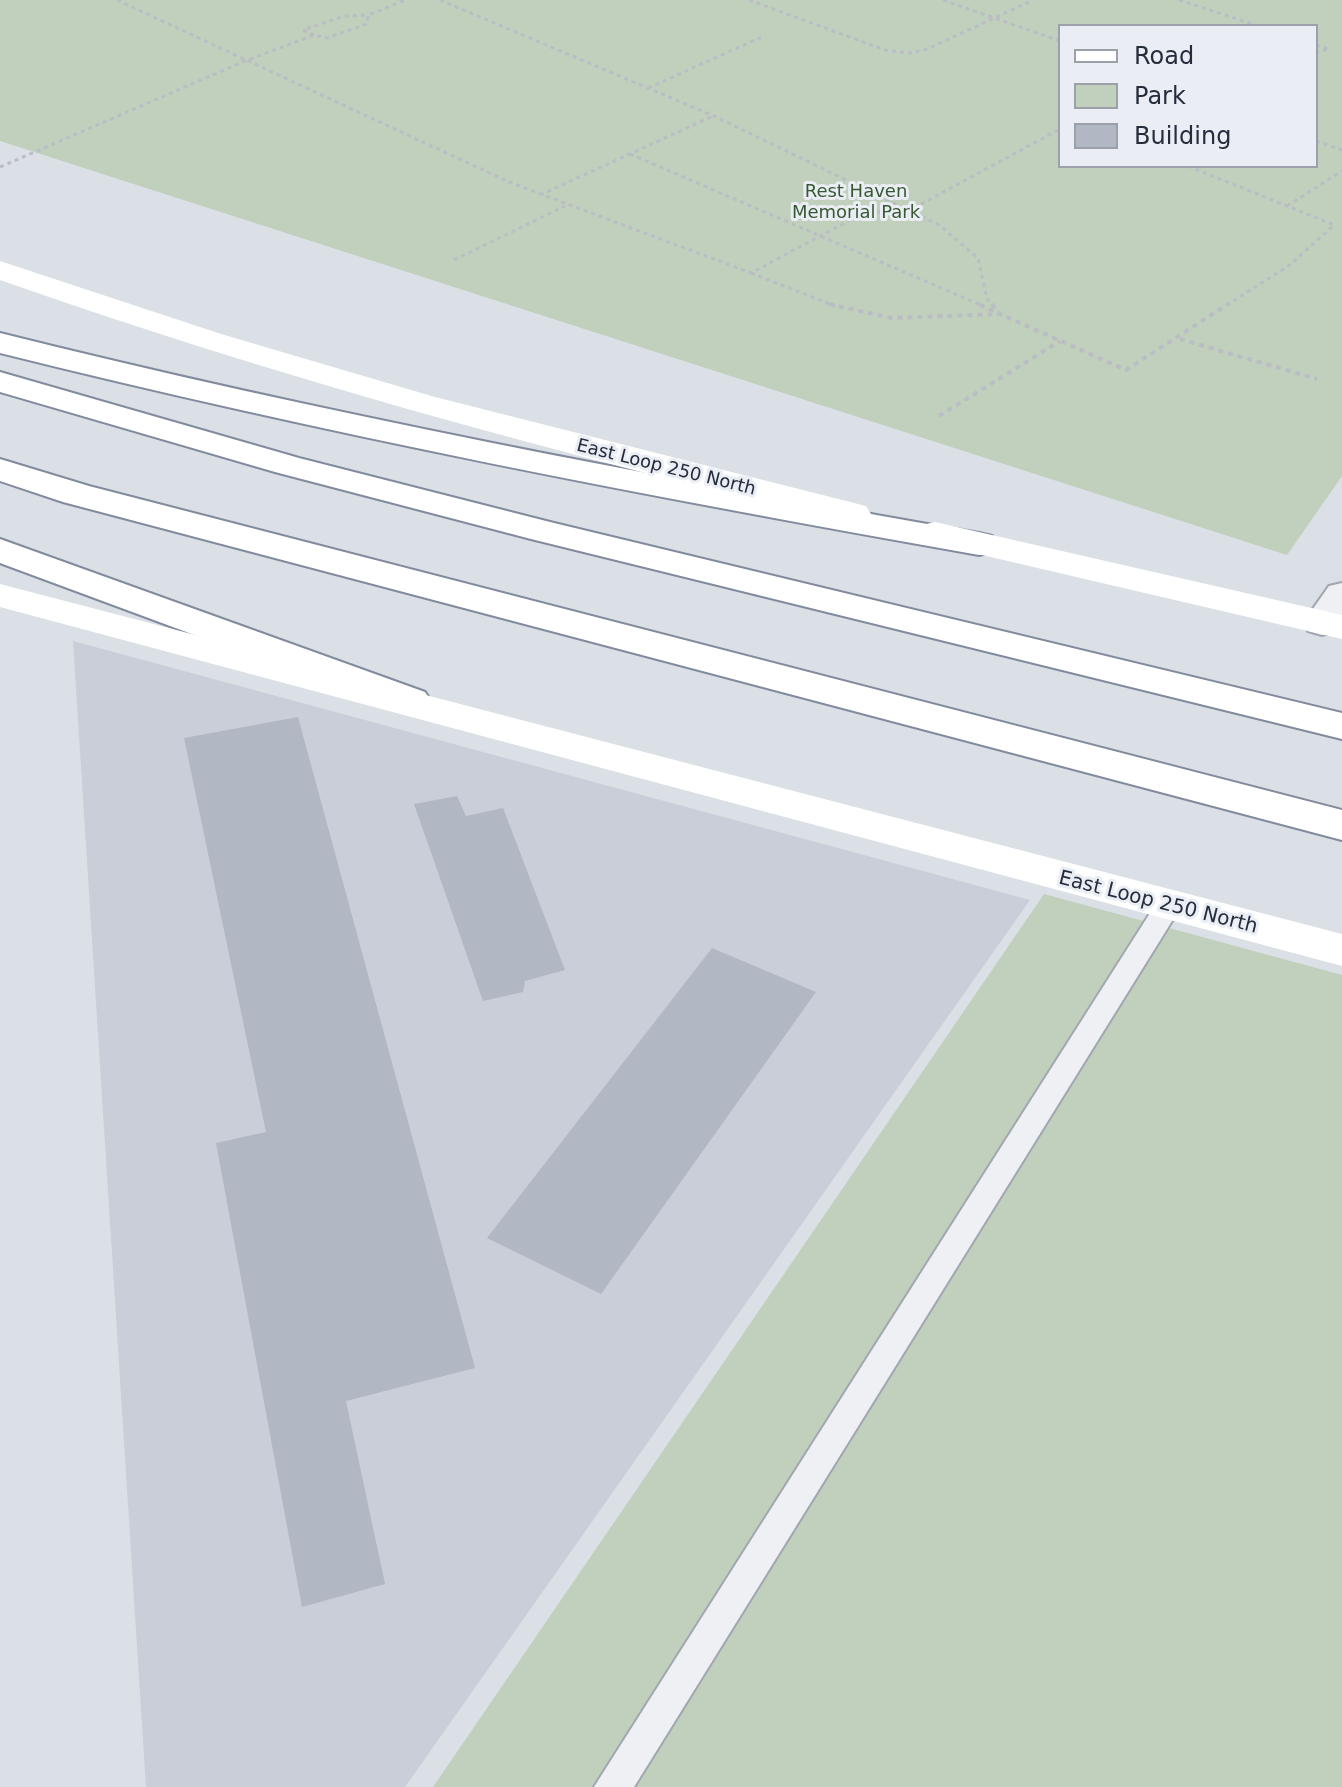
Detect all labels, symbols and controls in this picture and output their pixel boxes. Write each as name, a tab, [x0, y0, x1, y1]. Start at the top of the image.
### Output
legend	[1058, 24, 1318, 168]
text: Road	[1134, 42, 1194, 70]
text: Park	[1134, 82, 1186, 110]
text: Building	[1134, 122, 1231, 150]
park label: Rest Haven Memorial Park	[792, 181, 920, 224]
street label: East Loop 250 North	[574, 435, 758, 501]
street label: East Loop 250 North	[1056, 867, 1260, 939]

